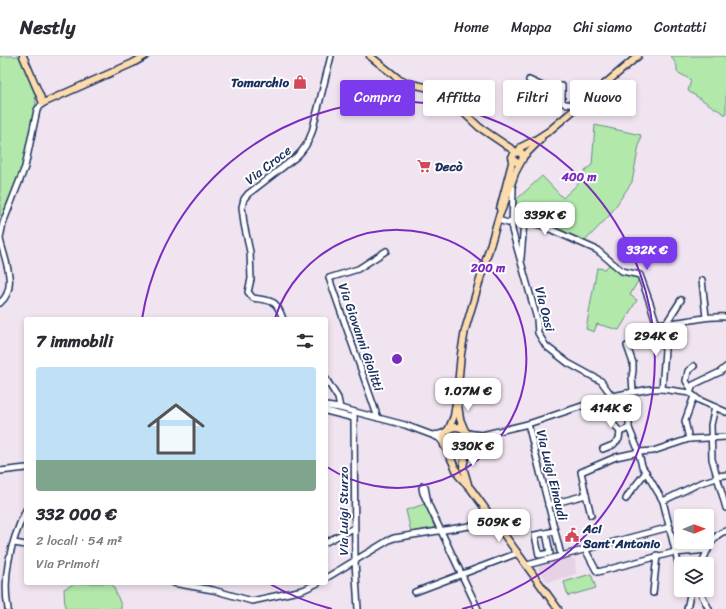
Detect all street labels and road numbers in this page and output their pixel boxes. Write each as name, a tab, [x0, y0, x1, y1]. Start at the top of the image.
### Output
street label: Via Croce	[240, 139, 297, 191]
street label: Via Giovanni Giolitti	[332, 280, 390, 395]
street label: Via Oasi	[528, 284, 562, 334]
street label: Via Luigi Einaudi	[530, 427, 575, 523]
street label: Via Luigi Sturzo	[332, 466, 355, 556]

